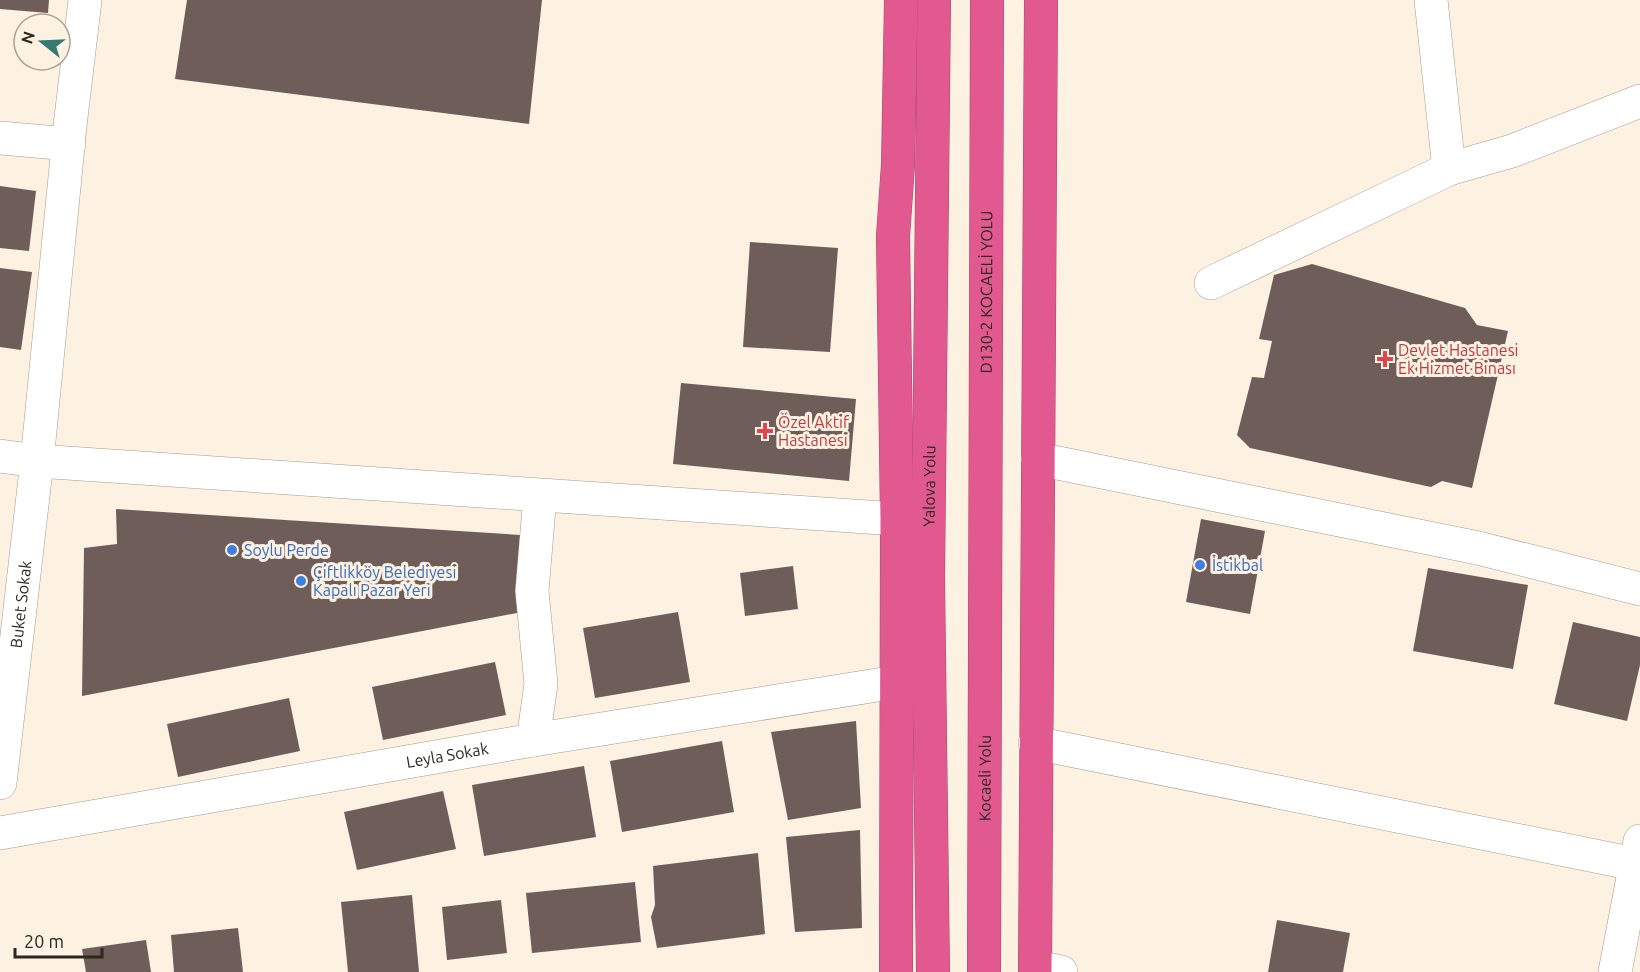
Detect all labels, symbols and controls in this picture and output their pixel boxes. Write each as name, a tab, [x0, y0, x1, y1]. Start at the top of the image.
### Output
north arrow	[12, 12, 72, 72]
text: N	[17, 29, 38, 46]
street label: D130-2 KOCAELİ YOLU	[977, 210, 995, 374]
place label: Devlet Hastanesi Ek Hizmet Binası	[1398, 341, 1519, 377]
marker: Devlet Hastanesi Ek Hizmet Binası	[1376, 350, 1394, 368]
place label: Özel Aktif Hastanesi	[778, 413, 850, 449]
marker: Özel Aktif Hastanesi	[756, 422, 774, 440]
street label: Yalova Yolu	[920, 445, 938, 527]
place label: Soylu Perde	[244, 541, 329, 559]
marker: Soylu Perde	[225, 543, 239, 557]
place label: İstikbal	[1212, 556, 1263, 574]
marker: İstikbal	[1193, 558, 1207, 572]
street label: Buket Sokak	[7, 559, 35, 649]
place label: Çiftlikköy Belediyesi Kapalı Pazar Yeri	[313, 563, 456, 599]
marker: Çiftlikköy Belediyesi Kapalı Pazar Yeri	[294, 574, 308, 588]
street label: Kocaeli̇ Yolu	[975, 735, 994, 821]
street label: Leyla Sokak	[405, 739, 490, 771]
scale bar	[15, 921, 102, 959]
text: 20 m	[24, 931, 64, 951]

